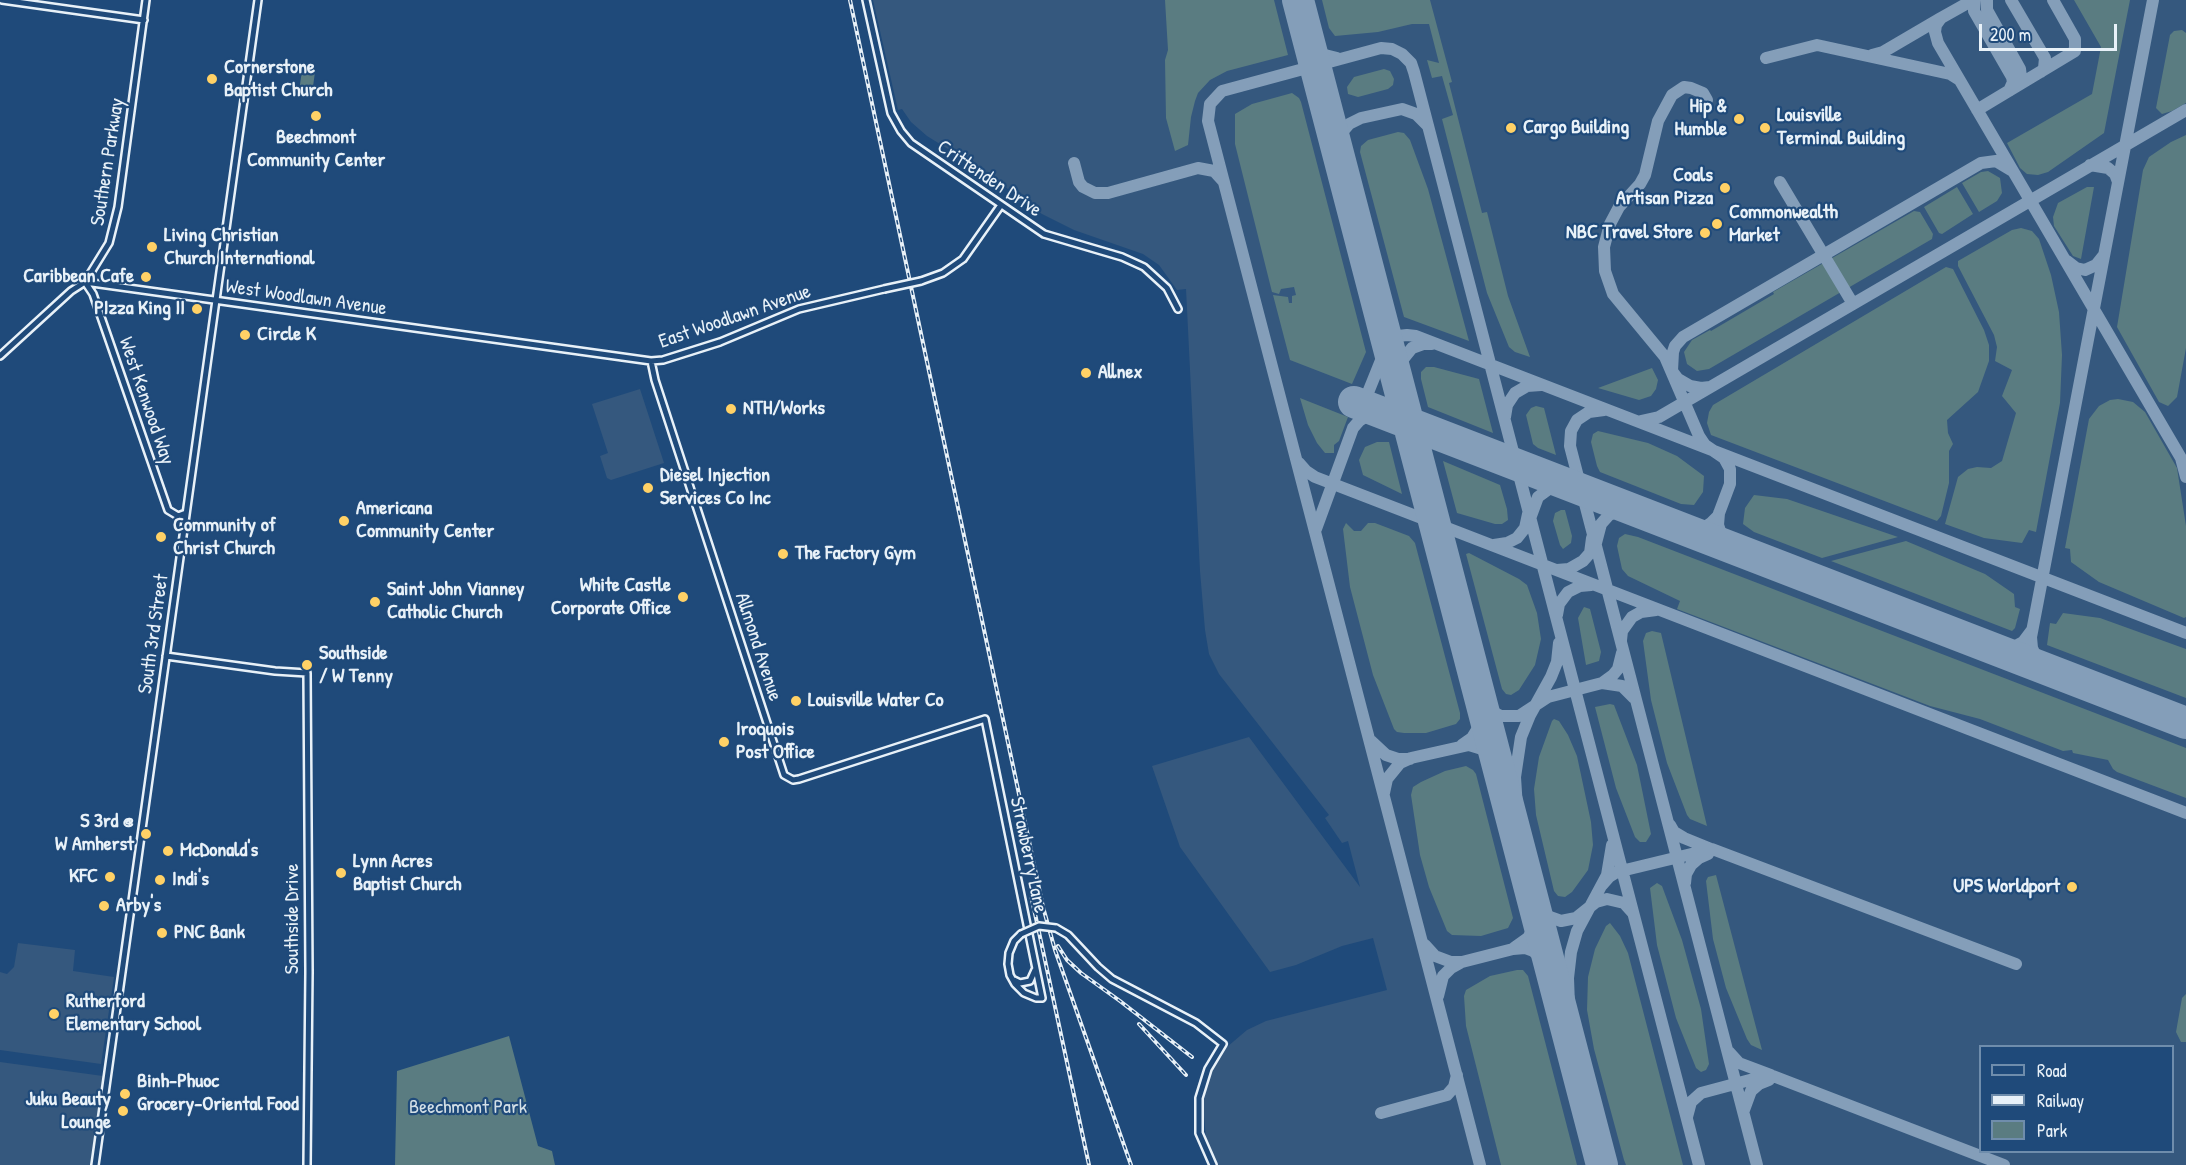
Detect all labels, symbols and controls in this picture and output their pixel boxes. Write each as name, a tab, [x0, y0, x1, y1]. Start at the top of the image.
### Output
scale bar	[1982, 12, 2120, 50]
text: 200 m	[1990, 22, 2031, 47]
place label: Cornerstone Baptist Church	[224, 56, 332, 103]
marker: Cornerstone Baptist Church	[205, 72, 219, 86]
place label: Hip & Humble	[1675, 95, 1727, 142]
street label: Southern Parkway	[86, 96, 130, 228]
place label: Louisville Terminal Building	[1777, 104, 1905, 151]
marker: Beechmont Community Center	[309, 109, 323, 123]
marker: Hip & Humble	[1732, 112, 1746, 126]
place label: Cargo Building	[1523, 116, 1629, 140]
marker: Cargo Building	[1504, 121, 1518, 135]
marker: Louisville Terminal Building	[1758, 121, 1772, 135]
place label: Beechmont Community Center	[247, 126, 385, 173]
street label: Crittenden Drive	[932, 135, 1046, 223]
place label: Coals Artisan Pizza	[1616, 164, 1713, 211]
marker: Coals Artisan Pizza	[1718, 181, 1732, 195]
place label: Commonwealth Market	[1729, 201, 1838, 248]
marker: Commonwealth Market	[1710, 217, 1724, 231]
place label: NBC Travel Store	[1566, 221, 1693, 245]
place label: Living Christian Church International	[164, 224, 315, 271]
marker: NBC Travel Store	[1698, 226, 1712, 240]
marker: Living Christian Church International	[145, 240, 159, 254]
place label: Caribbean Cafe	[23, 265, 134, 289]
marker: Caribbean Cafe	[139, 270, 153, 284]
street label: West Woodlawn Avenue	[224, 275, 388, 321]
street label: East Woodlawn Avenue	[656, 280, 814, 354]
place label: PIzza King II	[94, 297, 185, 321]
marker: PIzza King II	[190, 302, 204, 316]
place label: Circle K	[257, 323, 316, 347]
marker: Circle K	[238, 328, 252, 342]
street label: West Kenwood Way	[113, 334, 179, 468]
place label: Allnex	[1098, 361, 1142, 385]
marker: Allnex	[1079, 366, 1093, 380]
place label: NTH/Works	[743, 397, 825, 421]
marker: NTH/Works	[724, 402, 738, 416]
place label: Diesel Injection Services Co Inc	[660, 464, 770, 511]
marker: Diesel Injection Services Co Inc	[641, 481, 655, 495]
place label: Americana Community Center	[356, 497, 494, 544]
place label: Community of Christ Church	[173, 514, 276, 561]
marker: Americana Community Center	[337, 514, 351, 528]
marker: Community of Christ Church	[154, 530, 168, 544]
place label: The Factory Gym	[795, 542, 916, 566]
marker: The Factory Gym	[776, 547, 790, 561]
street label: South 3rd Street	[134, 573, 174, 695]
place label: White Castle Corporate Office	[551, 574, 671, 621]
place label: Saint John Vianney Catholic Church	[387, 578, 525, 625]
marker: White Castle Corporate Office	[676, 590, 690, 604]
street label: Allmond Avenue	[729, 590, 787, 704]
marker: Saint John Vianney Catholic Church	[368, 595, 382, 609]
place label: Southside / W Tenny	[319, 642, 393, 689]
marker: Southside / W Tenny	[300, 658, 314, 672]
place label: Louisville Water Co	[808, 689, 944, 713]
marker: Louisville Water Co	[789, 694, 803, 708]
place label: Iroquois Post Office	[736, 718, 815, 765]
marker: Iroquois Post Office	[717, 735, 731, 749]
street label: Strawberry Lane	[1004, 795, 1052, 915]
place label: S 3rd @ W Amherst	[55, 810, 134, 857]
marker: S 3rd @ W Amherst	[139, 827, 153, 841]
place label: McDonald's	[180, 839, 258, 863]
marker: McDonald's	[161, 844, 175, 858]
place label: Lynn Acres Baptist Church	[353, 850, 461, 897]
street label: Southside Drive	[281, 864, 305, 974]
place label: KFC	[69, 865, 98, 889]
marker: Lynn Acres Baptist Church	[334, 866, 348, 880]
place label: Indi's	[172, 868, 209, 892]
marker: KFC	[103, 870, 117, 884]
marker: Indi's	[153, 873, 167, 887]
place label: UPS Worldport	[1953, 875, 2060, 899]
marker: UPS Worldport	[2065, 880, 2079, 894]
place label: Arby's	[116, 894, 161, 918]
marker: Arby's	[97, 899, 111, 913]
place label: PNC Bank	[174, 921, 245, 945]
marker: PNC Bank	[155, 926, 169, 940]
place label: Rutherford Elementary School	[66, 990, 201, 1037]
marker: Rutherford Elementary School	[47, 1007, 61, 1021]
legend	[1979, 1045, 2174, 1153]
text: Road	[2037, 1058, 2067, 1083]
place label: Binh-Phuoc Grocery-Oriental Food	[137, 1070, 299, 1117]
marker: Binh-Phuoc Grocery-Oriental Food	[118, 1087, 132, 1101]
place label: Juku Beauty Lounge	[25, 1088, 111, 1135]
text: Railway	[2037, 1088, 2084, 1113]
park label: Beechmont Park	[409, 1096, 527, 1120]
marker: Juku Beauty Lounge	[116, 1104, 130, 1118]
text: Park	[2037, 1118, 2067, 1143]

